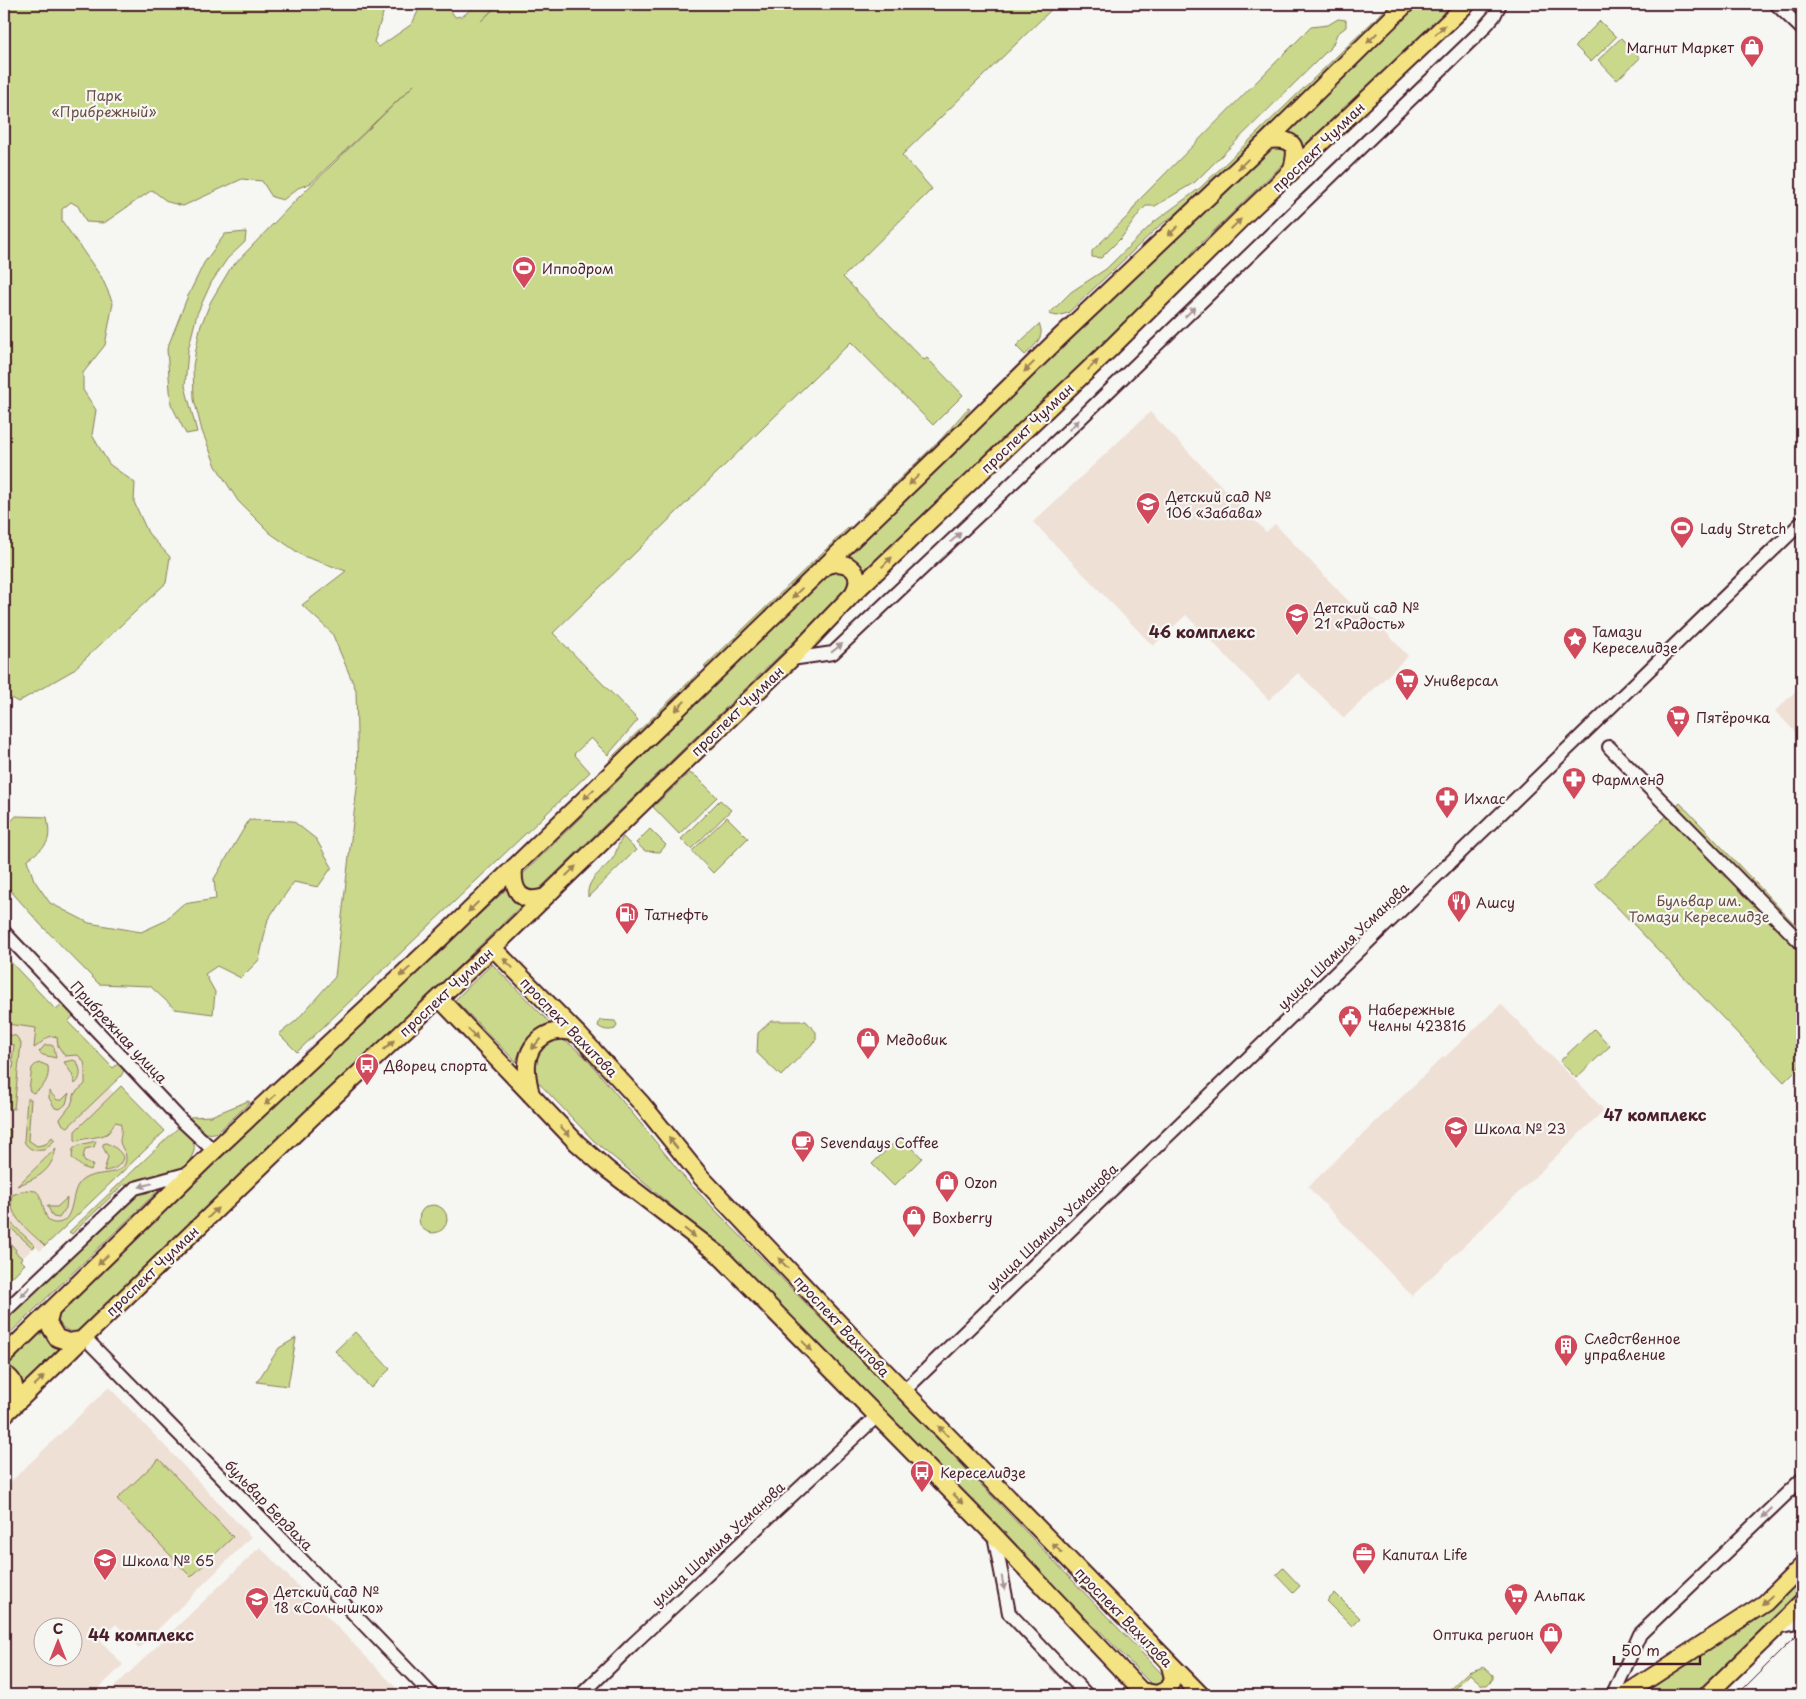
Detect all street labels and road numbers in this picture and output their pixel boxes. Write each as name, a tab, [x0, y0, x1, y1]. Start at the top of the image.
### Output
street label: проспект Чулман	[1267, 97, 1369, 197]
street label: проспект Чулман	[976, 378, 1078, 478]
street label: проспект Чулман	[686, 661, 788, 761]
street label: улица Шамиля Усманова	[1273, 877, 1414, 1014]
street label: проспект Чулман	[394, 943, 498, 1041]
street label: проспект Вахитова	[516, 972, 623, 1082]
street label: Прибрежная улица	[66, 976, 172, 1088]
street label: улица Шамиля Усманова	[982, 1158, 1123, 1295]
street label: проспект Чулман	[101, 1221, 203, 1321]
street label: проспект Вахитова	[789, 1271, 895, 1382]
street label: бульвар Бердаха	[220, 1455, 318, 1555]
street label: улица Шамиля Усманова	[647, 1476, 790, 1612]
street label: проспект Вахитова	[1071, 1562, 1178, 1672]

